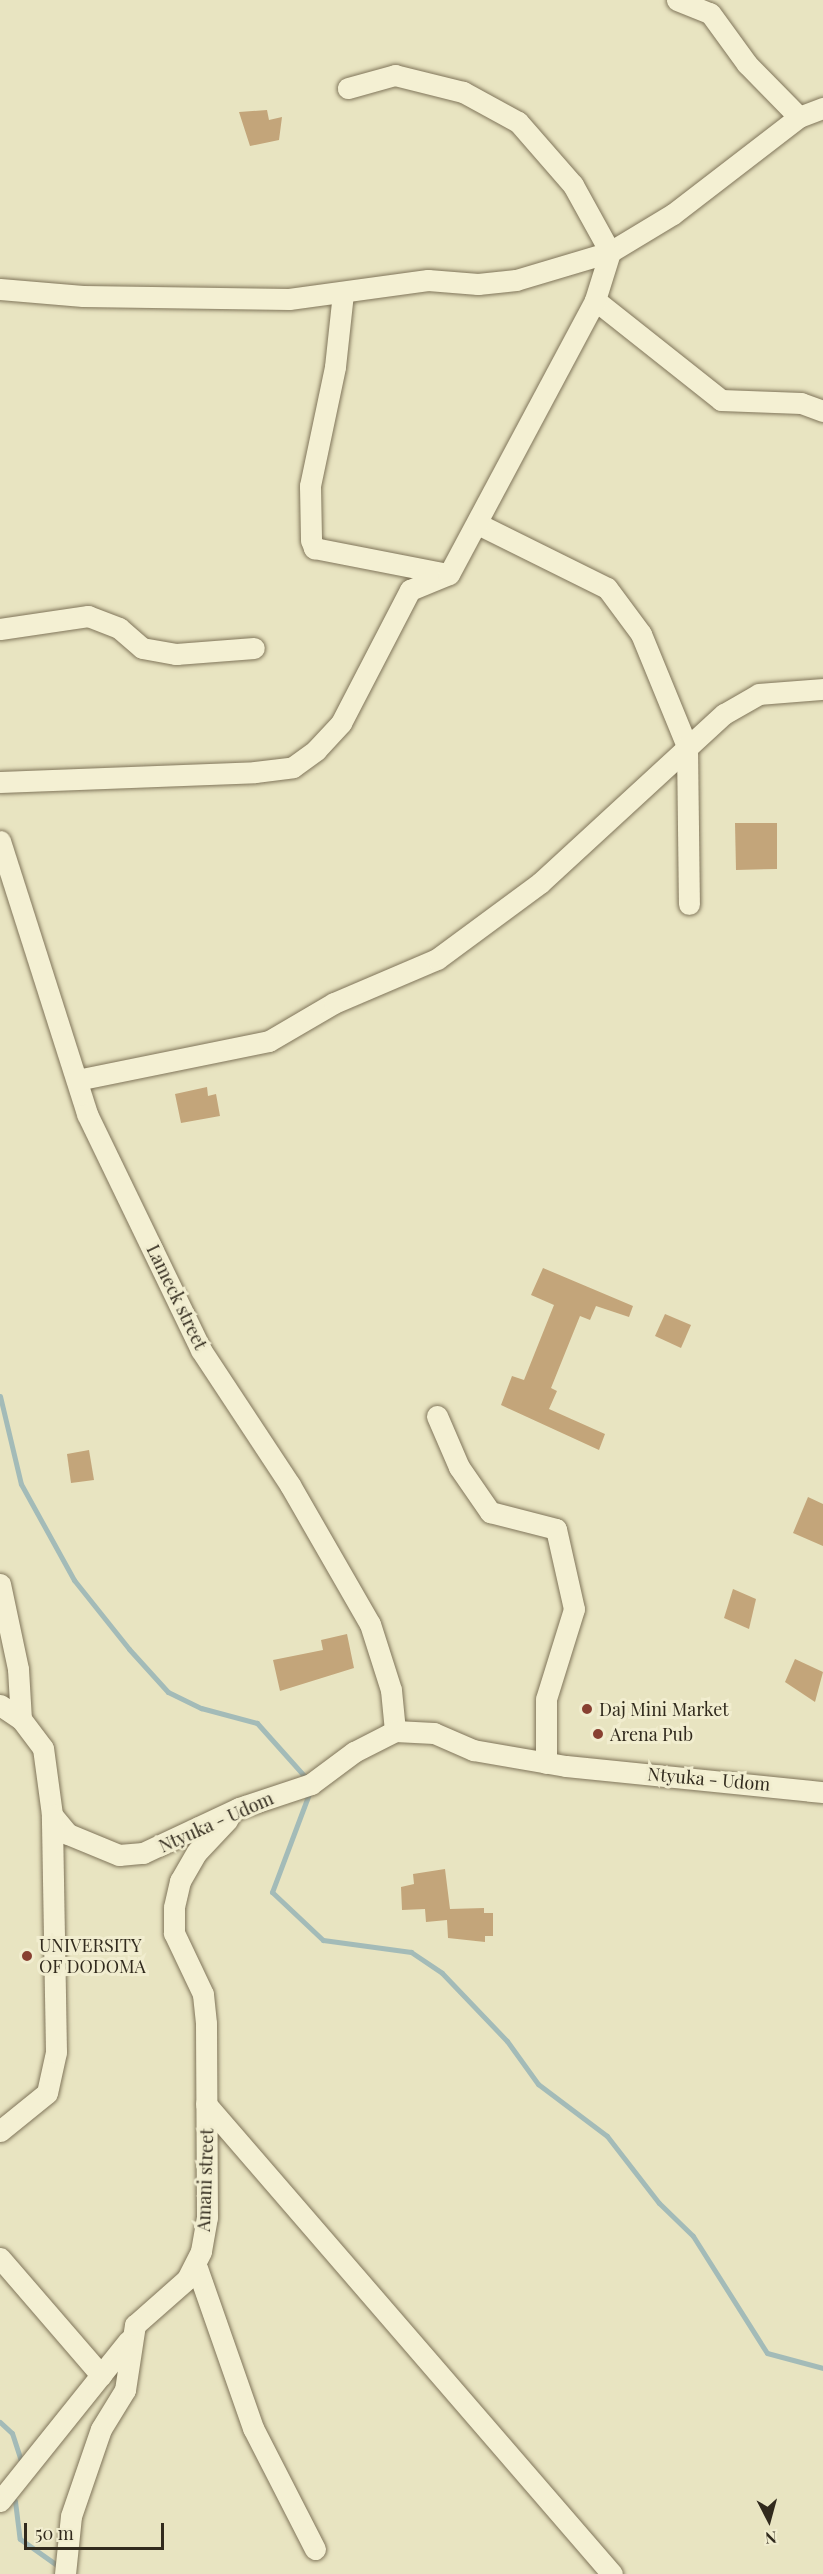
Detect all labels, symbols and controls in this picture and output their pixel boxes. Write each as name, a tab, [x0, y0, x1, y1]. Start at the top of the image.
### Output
street label: Lameck street	[142, 1241, 212, 1353]
place label: Daj Mini Market	[599, 1698, 729, 1720]
marker: Daj Mini Market	[580, 1702, 594, 1716]
place label: Arena Pub	[610, 1723, 693, 1745]
marker: Arena Pub	[591, 1727, 605, 1741]
street label: Ntyuka - Udom	[647, 1763, 771, 1795]
street label: Ntyuka - Udom	[155, 1787, 277, 1857]
place label: UNIVERSITY OF DODOMA	[39, 1935, 146, 1978]
marker: UNIVERSITY OF DODOMA	[20, 1949, 34, 1963]
street label: Amani street	[192, 2128, 218, 2232]
north arrow	[739, 2490, 799, 2550]
scale bar	[27, 2511, 166, 2549]
text: 50 m	[35, 2521, 74, 2545]
text: N	[764, 2527, 778, 2549]

